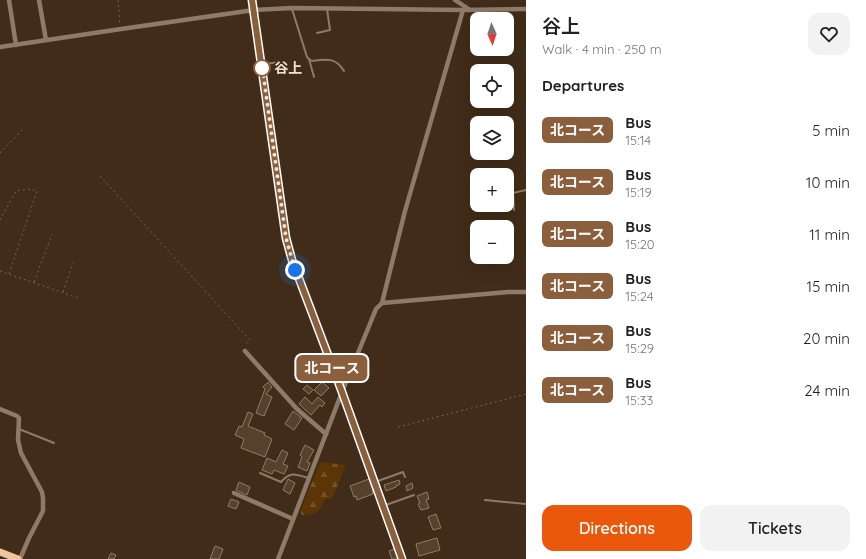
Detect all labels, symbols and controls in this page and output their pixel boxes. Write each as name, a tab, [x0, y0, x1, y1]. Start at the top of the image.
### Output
north arrow	[470, 12, 514, 56]
map controls	[470, 12, 514, 264]
button: heart	[808, 13, 850, 55]
text: 谷上	[542, 14, 580, 38]
text: Walk · 4 min · 250 m	[542, 41, 662, 57]
marker: 谷上	[253, 59, 271, 77]
place label: 谷上	[274, 59, 302, 77]
button: locate	[470, 64, 514, 108]
text: Departures	[542, 76, 624, 95]
text: Bus	[625, 113, 651, 132]
button: layers	[470, 116, 514, 160]
text: 北コース	[550, 121, 605, 139]
text: 5 min	[812, 121, 850, 140]
text: 15:14	[625, 132, 651, 148]
text: Bus	[625, 165, 651, 184]
button: +	[470, 168, 514, 212]
text: 北コース	[550, 173, 605, 191]
text: 10 min	[806, 173, 850, 192]
text: 15:19	[625, 184, 652, 200]
text: Bus	[625, 217, 651, 236]
button: −	[470, 220, 514, 264]
text: 北コース	[550, 225, 605, 243]
text: 11 min	[809, 225, 850, 244]
text: 15:20	[625, 236, 655, 252]
your location	[285, 260, 305, 280]
text: Bus	[625, 269, 651, 288]
text: 北コース	[550, 277, 605, 295]
text: 15 min	[807, 277, 850, 296]
text: 15:24	[625, 288, 654, 304]
text: Bus	[625, 321, 651, 340]
text: 北コース	[550, 329, 605, 347]
text: 20 min	[803, 329, 850, 348]
text: 15:29	[625, 340, 654, 356]
line badge: 北コース	[304, 355, 360, 381]
text: 北コース	[304, 359, 360, 377]
text: Bus	[625, 373, 651, 392]
text: 北コース	[550, 381, 605, 399]
text: 24 min	[804, 381, 850, 400]
text: 15:33	[625, 392, 653, 408]
button: Directions	[542, 505, 692, 551]
button: Tickets	[700, 505, 850, 551]

